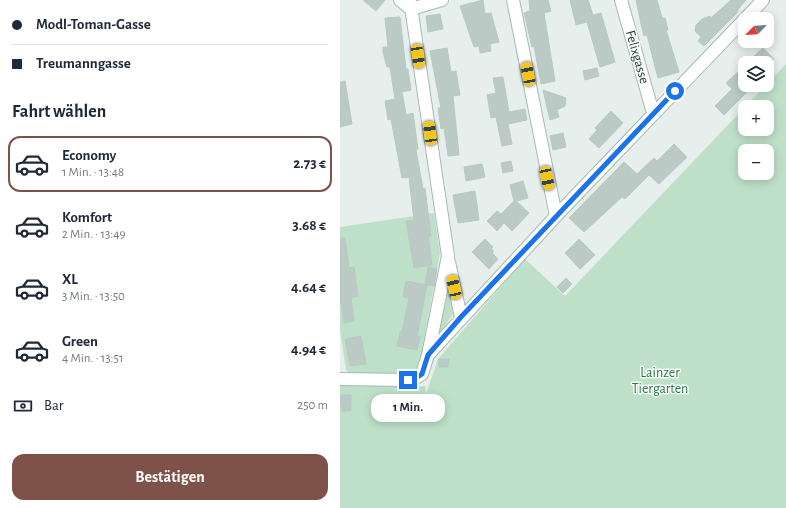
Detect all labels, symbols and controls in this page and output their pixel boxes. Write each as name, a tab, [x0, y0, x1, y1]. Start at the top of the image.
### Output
north arrow	[738, 12, 774, 48]
map controls	[738, 12, 774, 180]
text: Modl-Toman-Gasse	[36, 17, 151, 32]
street label: Felixgasse	[623, 29, 651, 85]
car	[410, 43, 426, 69]
text: Treumanngasse	[36, 56, 131, 71]
button: layers	[738, 56, 774, 92]
car	[520, 61, 536, 87]
route start	[666, 82, 684, 100]
button: +	[738, 100, 774, 136]
text: Fahrt wählen	[12, 103, 106, 121]
car	[422, 120, 438, 146]
button: −	[738, 144, 774, 180]
icon: car	[14, 146, 50, 182]
text: Economy	[62, 148, 116, 163]
text: 2.73 €	[293, 156, 326, 171]
car	[539, 165, 555, 191]
text: 1 Min. · 13:48	[62, 166, 124, 179]
icon: car	[14, 208, 50, 244]
text: Komfort	[62, 210, 112, 225]
text: 3.68 €	[292, 218, 326, 233]
text: 2 Min. · 13:49	[62, 228, 126, 241]
icon: car	[14, 270, 50, 306]
text: XL	[62, 272, 78, 287]
car	[445, 274, 463, 300]
text: 4.64 €	[291, 280, 326, 295]
text: 3 Min. · 13:50	[62, 290, 125, 303]
icon: car	[14, 332, 50, 368]
text: Green	[62, 334, 98, 349]
text: 4.94 €	[291, 342, 326, 357]
text: 4 Min. · 13:51	[62, 352, 123, 365]
park label: Lainzer Tiergarten	[632, 366, 688, 396]
route end	[399, 371, 417, 389]
callout: 1 Min.	[371, 394, 445, 422]
icon: cash	[12, 395, 34, 417]
text: Bar	[44, 398, 64, 413]
text: 250 m	[297, 399, 328, 412]
text: 1 Min.	[393, 401, 423, 414]
button: Bestätigen	[12, 454, 328, 500]

